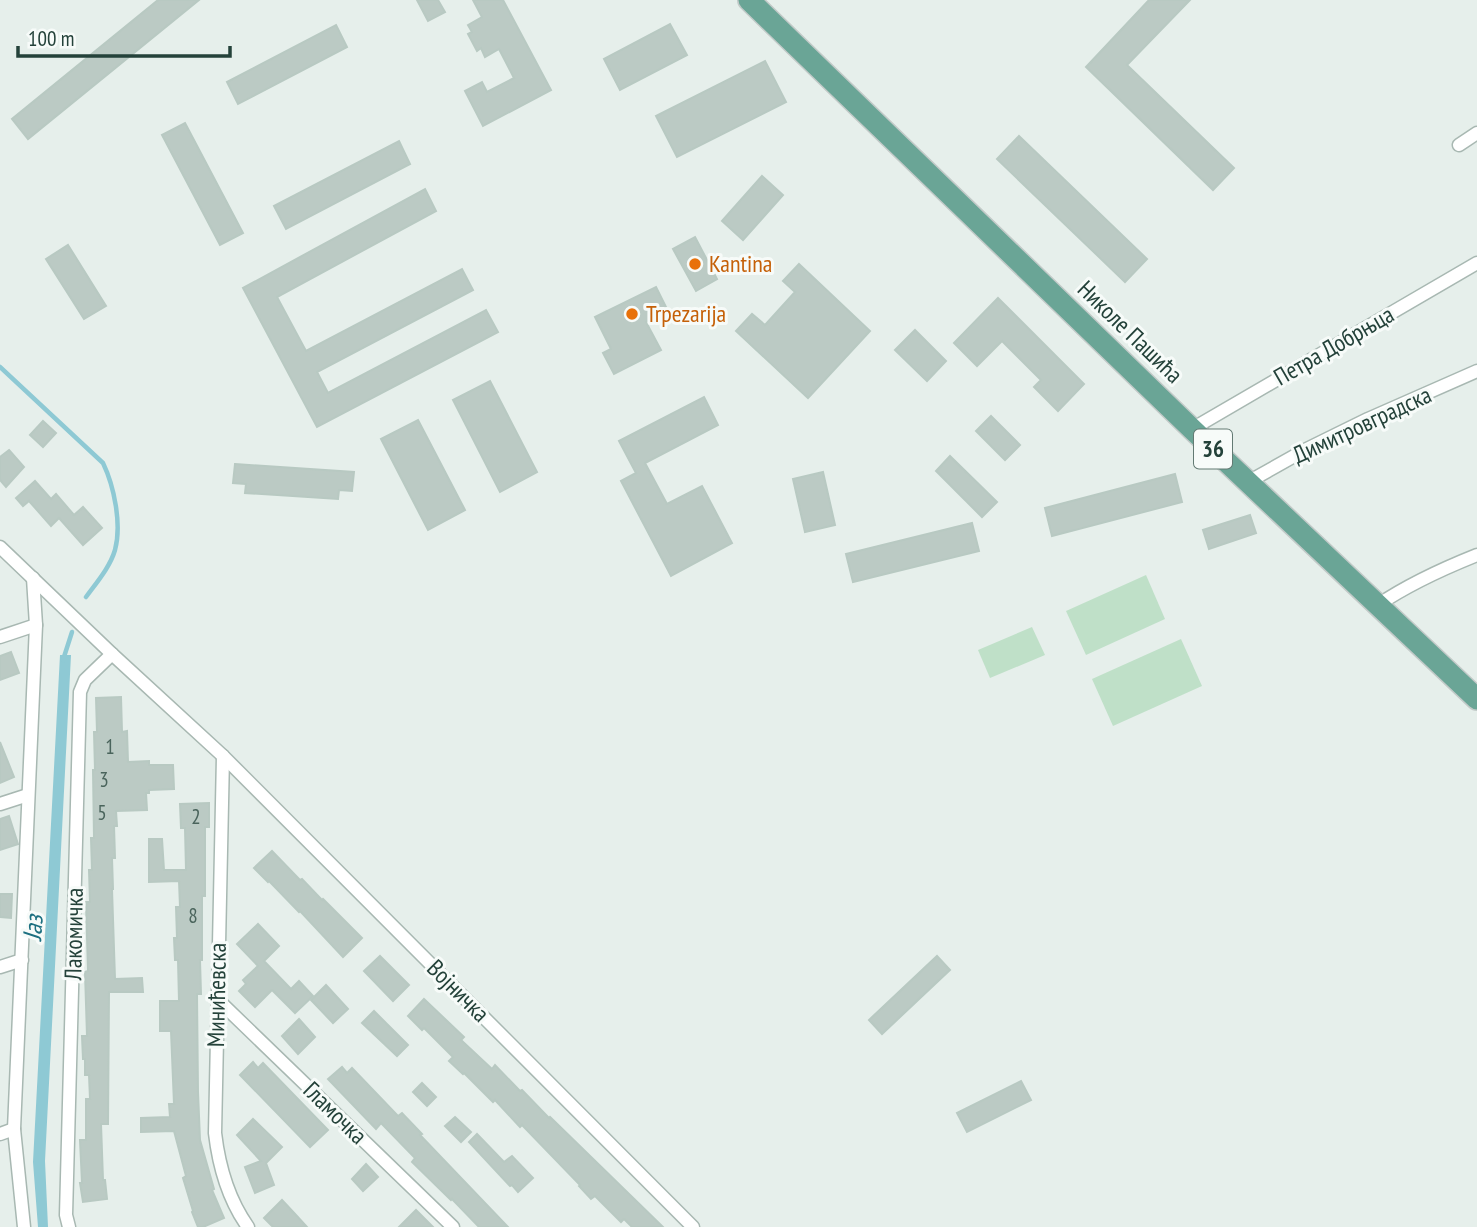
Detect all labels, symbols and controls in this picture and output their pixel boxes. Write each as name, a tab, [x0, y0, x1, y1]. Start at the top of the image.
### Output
scale bar	[18, 14, 229, 58]
text: 100 m	[28, 25, 74, 52]
place label: Kantina	[709, 248, 772, 279]
marker: Kantina	[687, 256, 703, 272]
street label: Николе Пашића	[1071, 274, 1190, 390]
place label: Trpezarija	[646, 298, 726, 329]
street label: Петра Добрњца	[1268, 299, 1399, 392]
marker: Trpezarija	[624, 306, 640, 322]
street label: Димитровградска	[1287, 379, 1436, 470]
road number: 36	[1194, 430, 1232, 468]
house number: 1	[105, 733, 115, 760]
house number: 3	[99, 766, 109, 793]
house number: 5	[97, 799, 107, 826]
house number: 2	[191, 803, 201, 830]
street label: Лакомичка	[57, 887, 90, 982]
house number: 8	[188, 902, 198, 929]
water label: Јаз	[15, 912, 50, 943]
street label: Минићевска	[200, 943, 233, 1047]
street label: Војничка	[420, 953, 496, 1029]
street label: Гламочка	[297, 1075, 374, 1151]

